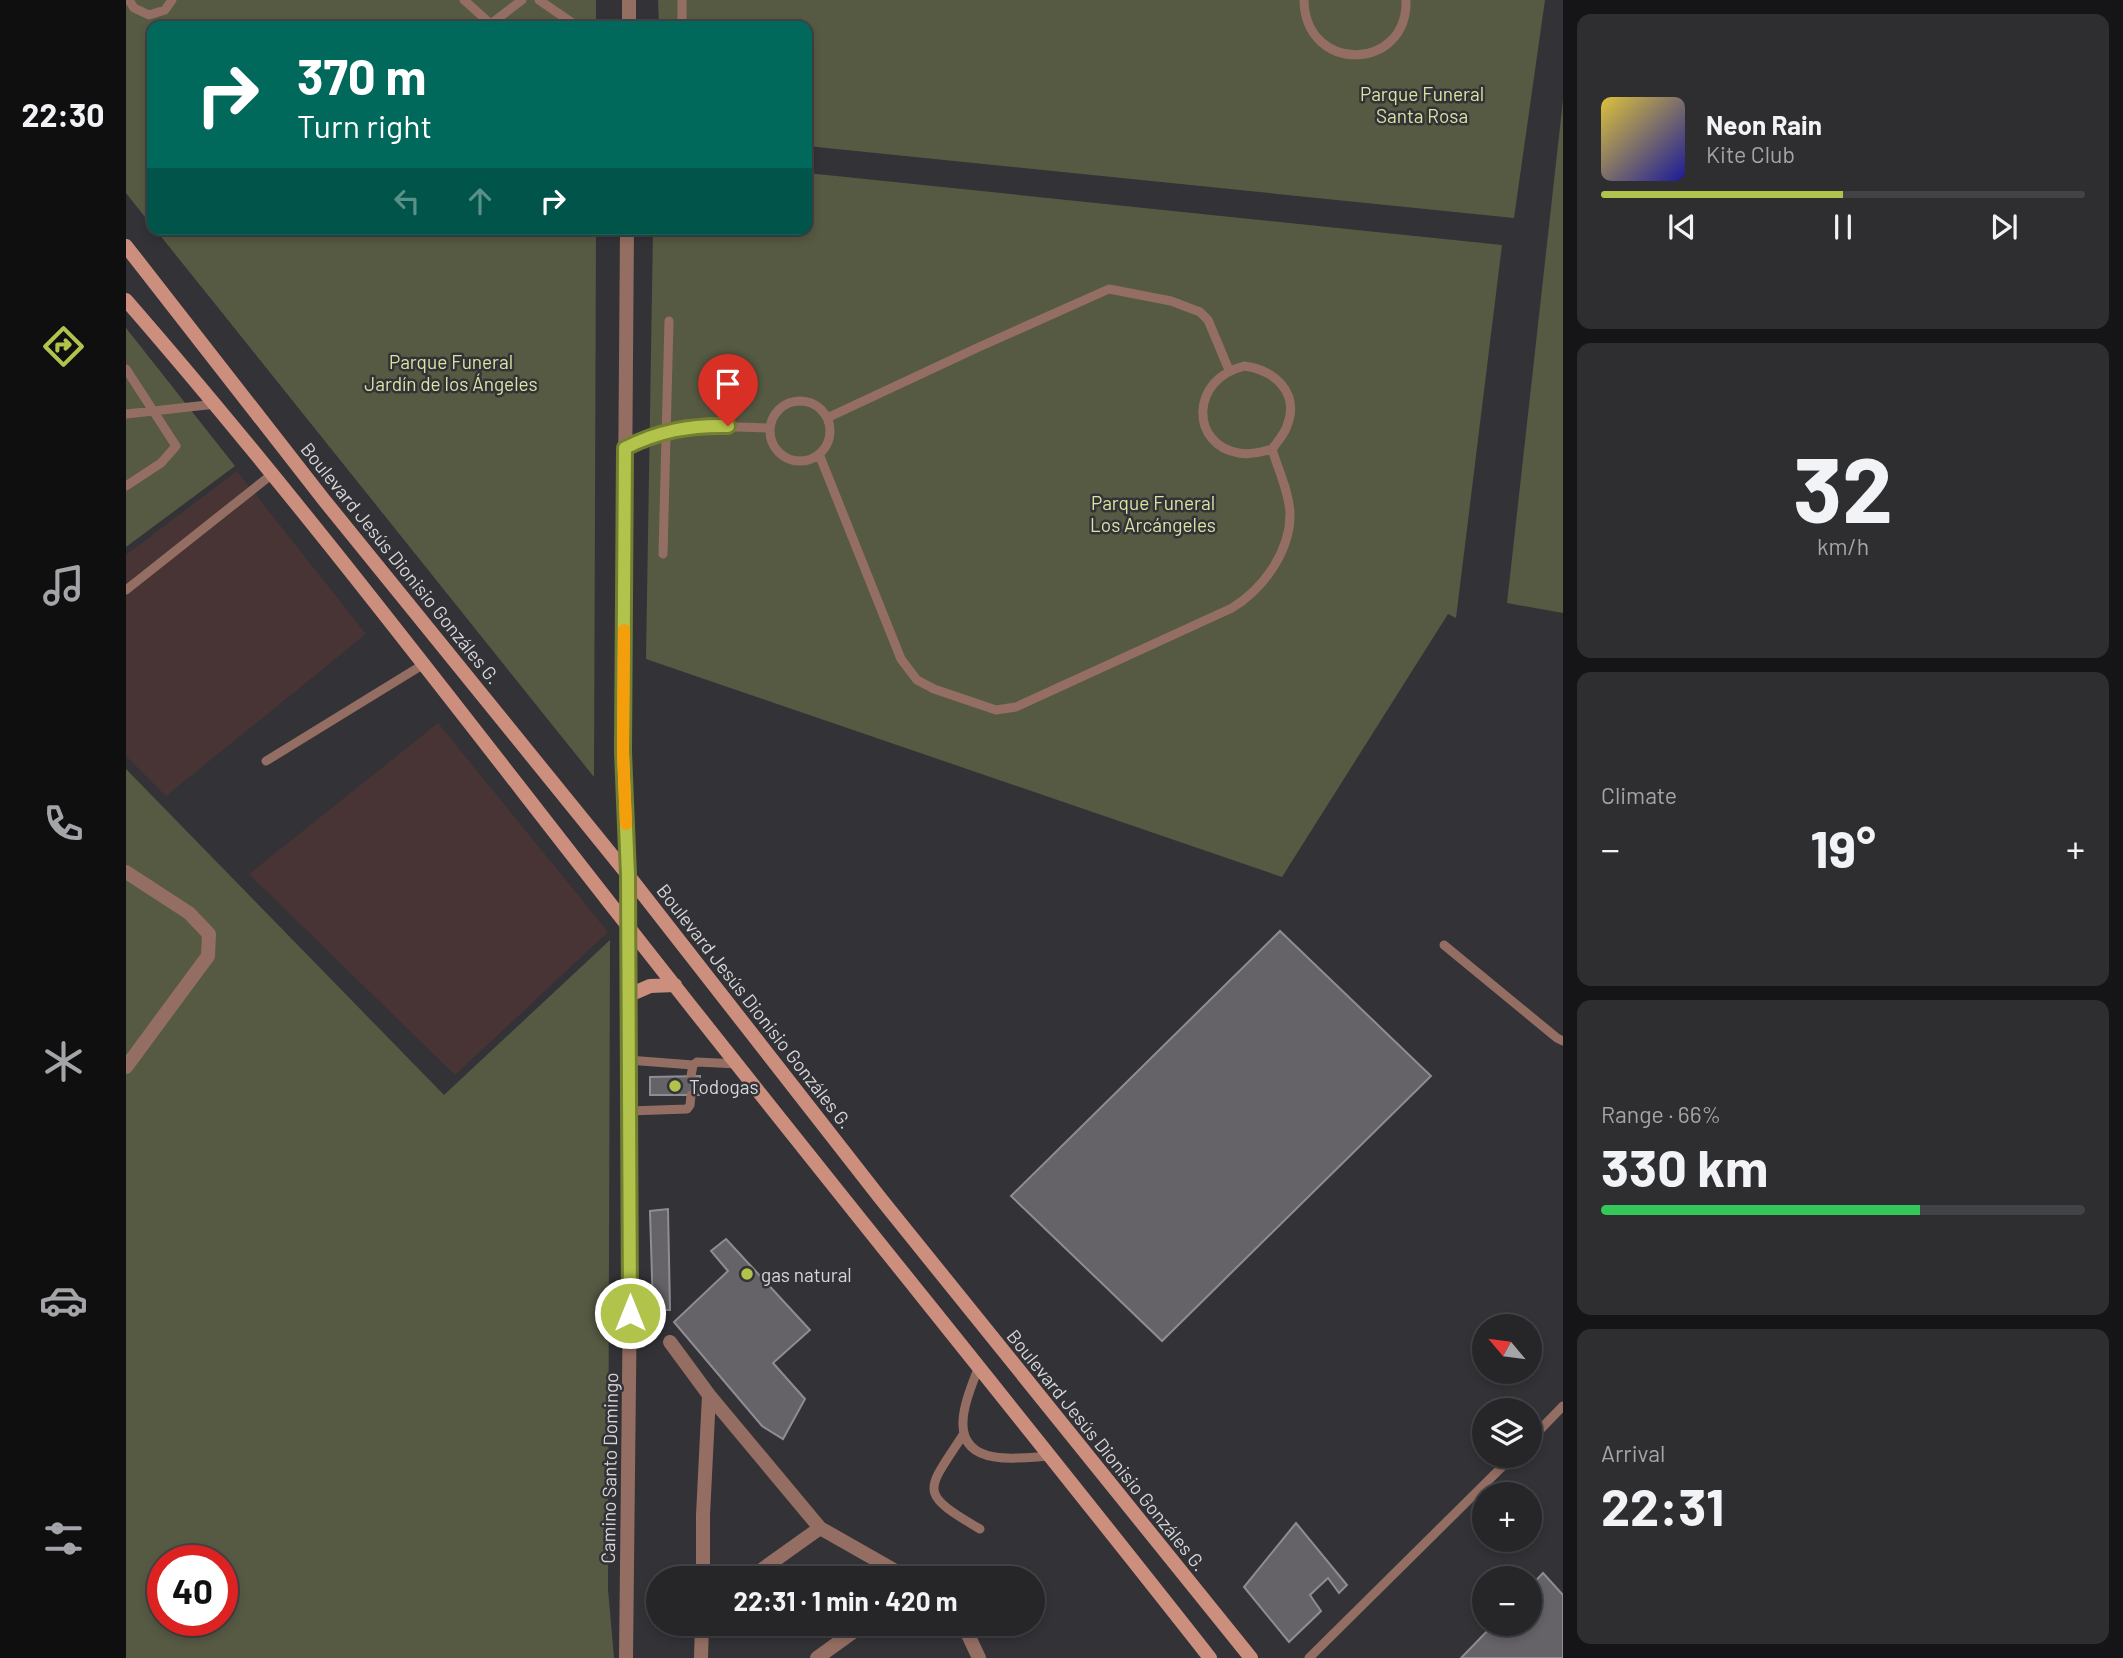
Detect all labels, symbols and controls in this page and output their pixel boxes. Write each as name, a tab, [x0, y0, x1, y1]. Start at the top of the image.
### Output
text: 370 m	[297, 46, 426, 105]
icon: right	[182, 49, 273, 140]
park label: Parque Funeral Santa Rosa	[1360, 82, 1484, 127]
text: 22:30	[21, 95, 105, 133]
text: Turn right	[297, 106, 432, 144]
text: Neon Rain	[1706, 109, 1822, 140]
text: Kite Club	[1706, 140, 1795, 168]
icon: left	[388, 182, 426, 220]
icon: ahead	[461, 182, 499, 220]
icon: right	[534, 182, 572, 220]
icon: previous	[1663, 208, 1701, 246]
icon: pause	[1824, 208, 1862, 246]
icon: next	[1985, 208, 2023, 246]
icon: directions	[39, 322, 88, 371]
park label: Parque Funeral Jardín de los Ángeles	[364, 350, 538, 395]
pin	[698, 354, 758, 426]
icon: arrive	[709, 365, 747, 403]
text: 32	[1793, 432, 1893, 541]
street label: Boulevard Jesús Dionisio Gonzáles G.	[296, 438, 506, 688]
park label: Parque Funeral Los Arcángeles	[1090, 491, 1216, 536]
text: km/h	[1817, 532, 1869, 560]
icon: music	[39, 561, 88, 610]
text: Climate	[1601, 781, 1677, 809]
icon: phone	[39, 799, 88, 848]
text: 19°	[1810, 816, 1876, 878]
text: −	[1601, 825, 1620, 871]
text: +	[2066, 825, 2085, 871]
street label: Boulevard Jesús Dionisio Gonzáles G.	[652, 879, 858, 1133]
icon: climate	[39, 1037, 88, 1086]
place label: Todogas	[689, 1075, 759, 1098]
marker: Todogas	[667, 1078, 683, 1094]
text: Range · 66%	[1601, 1100, 1721, 1128]
text: 330 km	[1601, 1135, 1768, 1197]
place label: gas natural	[761, 1263, 852, 1286]
marker: gas natural	[739, 1266, 755, 1282]
icon: car	[39, 1276, 88, 1325]
position arrow	[593, 1276, 667, 1350]
north arrow	[1472, 1314, 1542, 1384]
map controls	[1472, 1314, 1542, 1636]
street label: Boulevard Jesús Dionisio Gonzáles G.	[1002, 1325, 1212, 1575]
street label: Camino Santo Domingo	[596, 1372, 622, 1564]
button: layers	[1472, 1398, 1542, 1468]
text: Arrival	[1601, 1439, 1665, 1467]
text: 22:31	[1601, 1474, 1725, 1536]
button: +	[1472, 1482, 1542, 1552]
icon: filters	[39, 1514, 88, 1563]
speed limit sign: 40	[147, 1545, 238, 1636]
button: −	[1472, 1566, 1542, 1636]
text: 22:31 · 1 min · 420 m	[734, 1585, 957, 1616]

